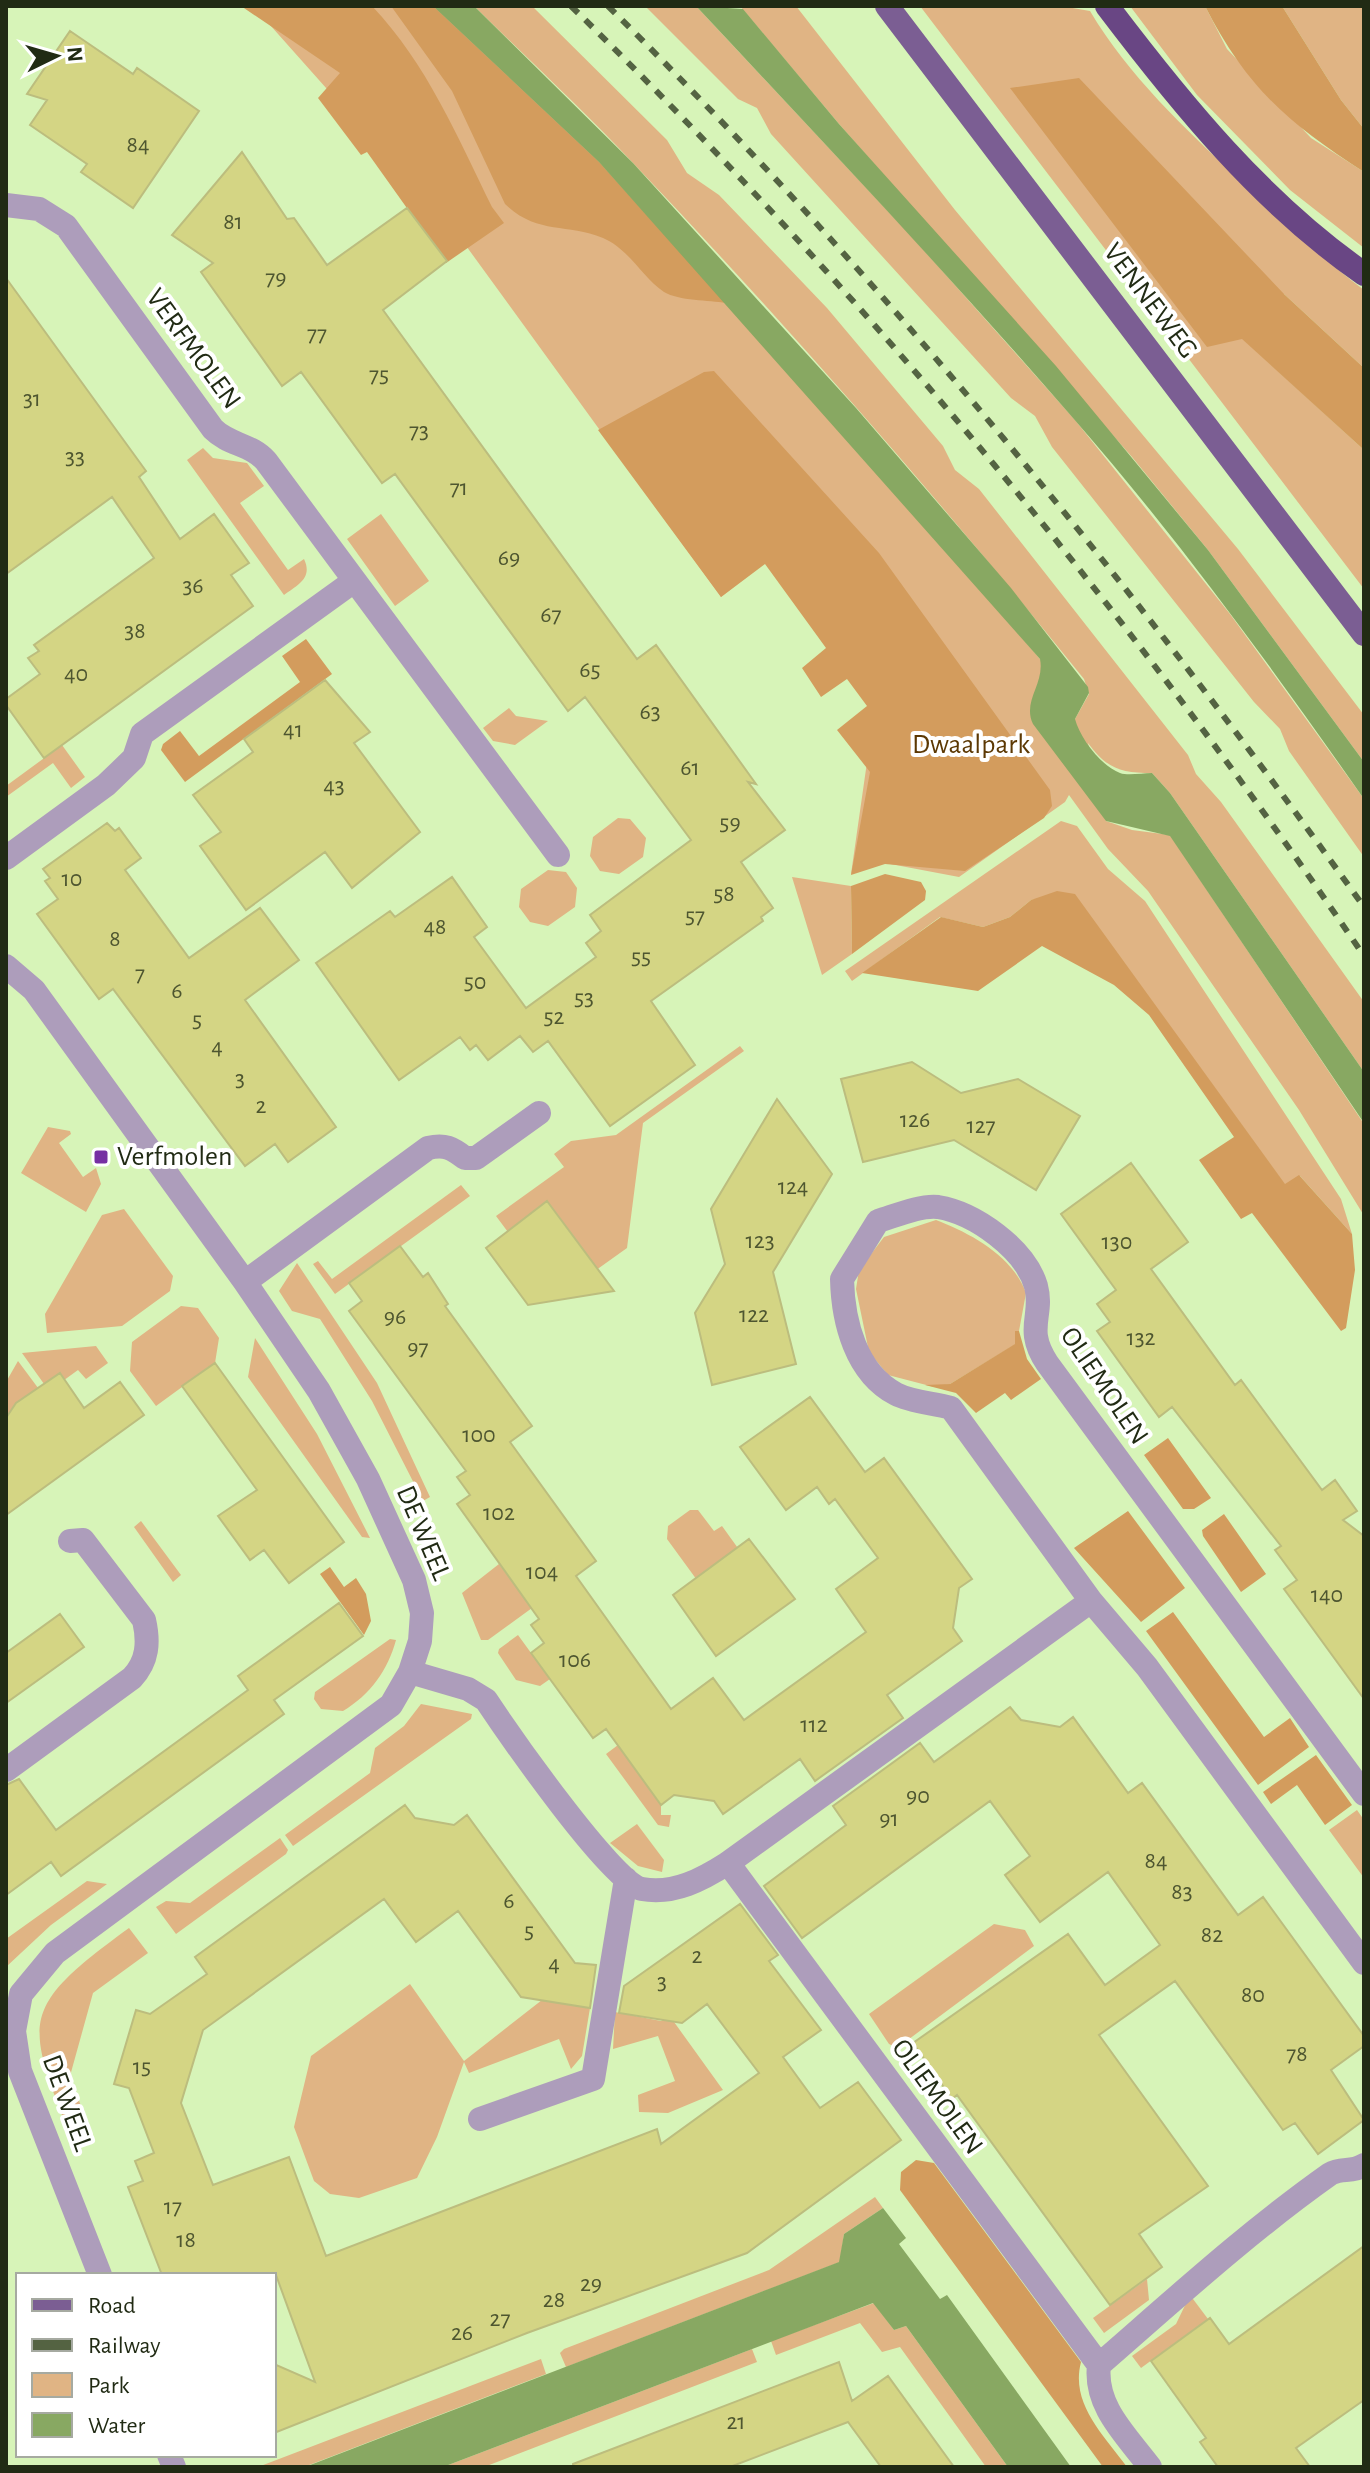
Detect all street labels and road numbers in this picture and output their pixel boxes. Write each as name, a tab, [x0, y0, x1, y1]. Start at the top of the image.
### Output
street label: VENNEWEG	[1098, 238, 1202, 364]
street label: VERFMOLEN	[140, 284, 246, 414]
street label: OLIEMOLEN	[1055, 1322, 1153, 1450]
street label: DE WEEL	[391, 1482, 456, 1585]
street label: OLIEMOLEN	[886, 2034, 988, 2160]
street label: DE WEEL	[37, 2051, 97, 2155]

